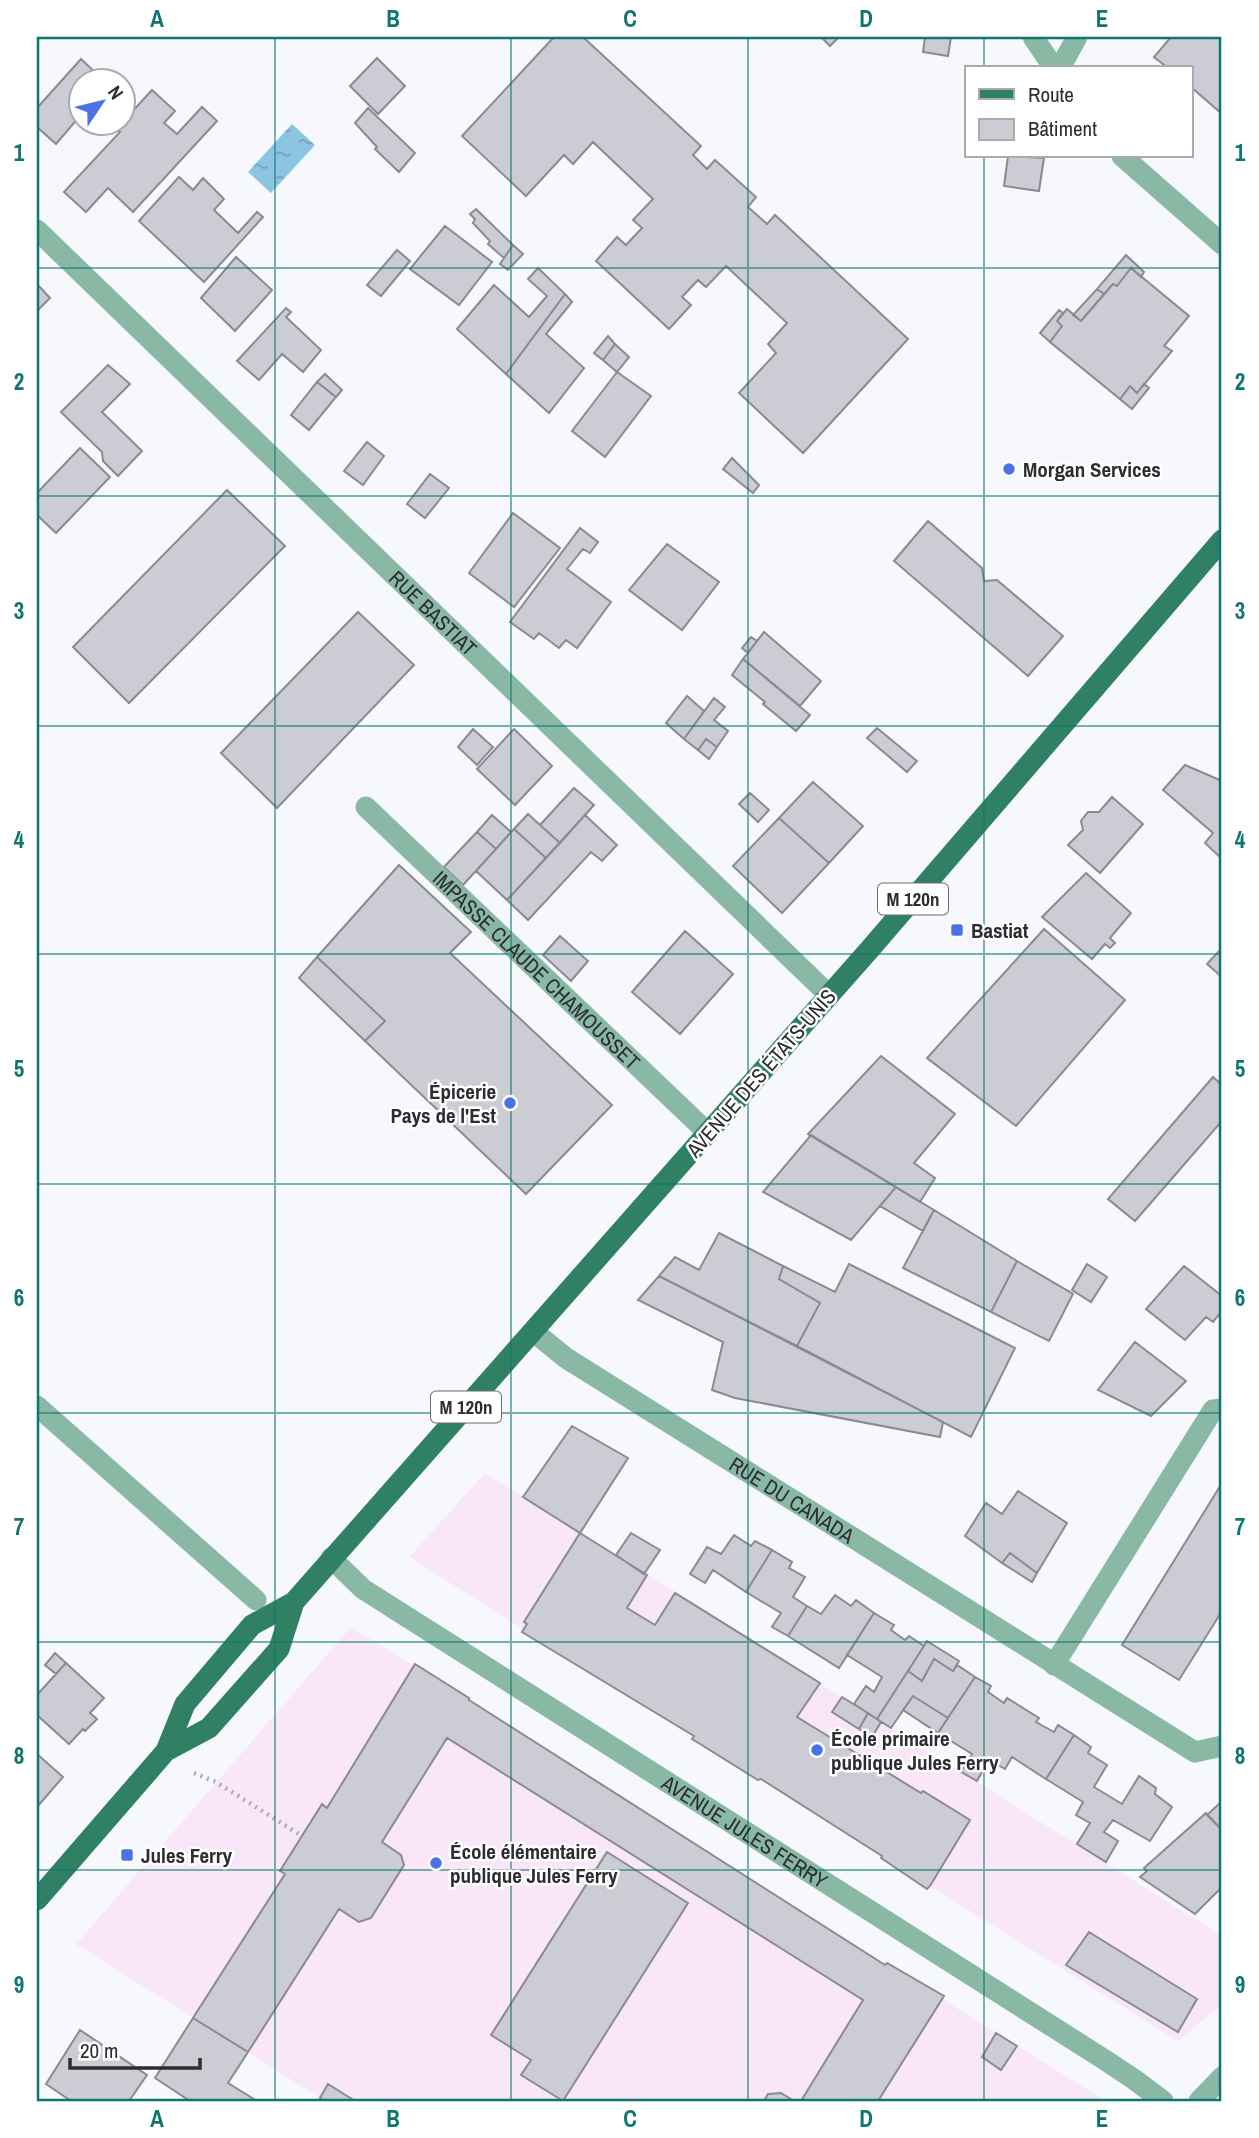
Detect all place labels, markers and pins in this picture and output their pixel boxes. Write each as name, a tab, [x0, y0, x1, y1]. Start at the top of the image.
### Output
place label: Morgan Services	[1023, 455, 1161, 484]
marker: Morgan Services	[1001, 461, 1017, 477]
place label: Bastiat	[971, 916, 1029, 945]
marker: Bastiat	[949, 922, 965, 938]
place label: Épicerie Pays de l'Est	[390, 1077, 496, 1130]
marker: Épicerie Pays de l'Est	[502, 1095, 518, 1111]
place label: École primaire publique Jules Ferry	[831, 1724, 999, 1777]
marker: École primaire publique Jules Ferry	[809, 1742, 825, 1758]
place label: École élémentaire publique Jules Ferry	[450, 1837, 618, 1890]
place label: Jules Ferry	[141, 1841, 232, 1870]
marker: Jules Ferry	[119, 1847, 135, 1863]
marker: École élémentaire publique Jules Ferry	[428, 1855, 444, 1871]

